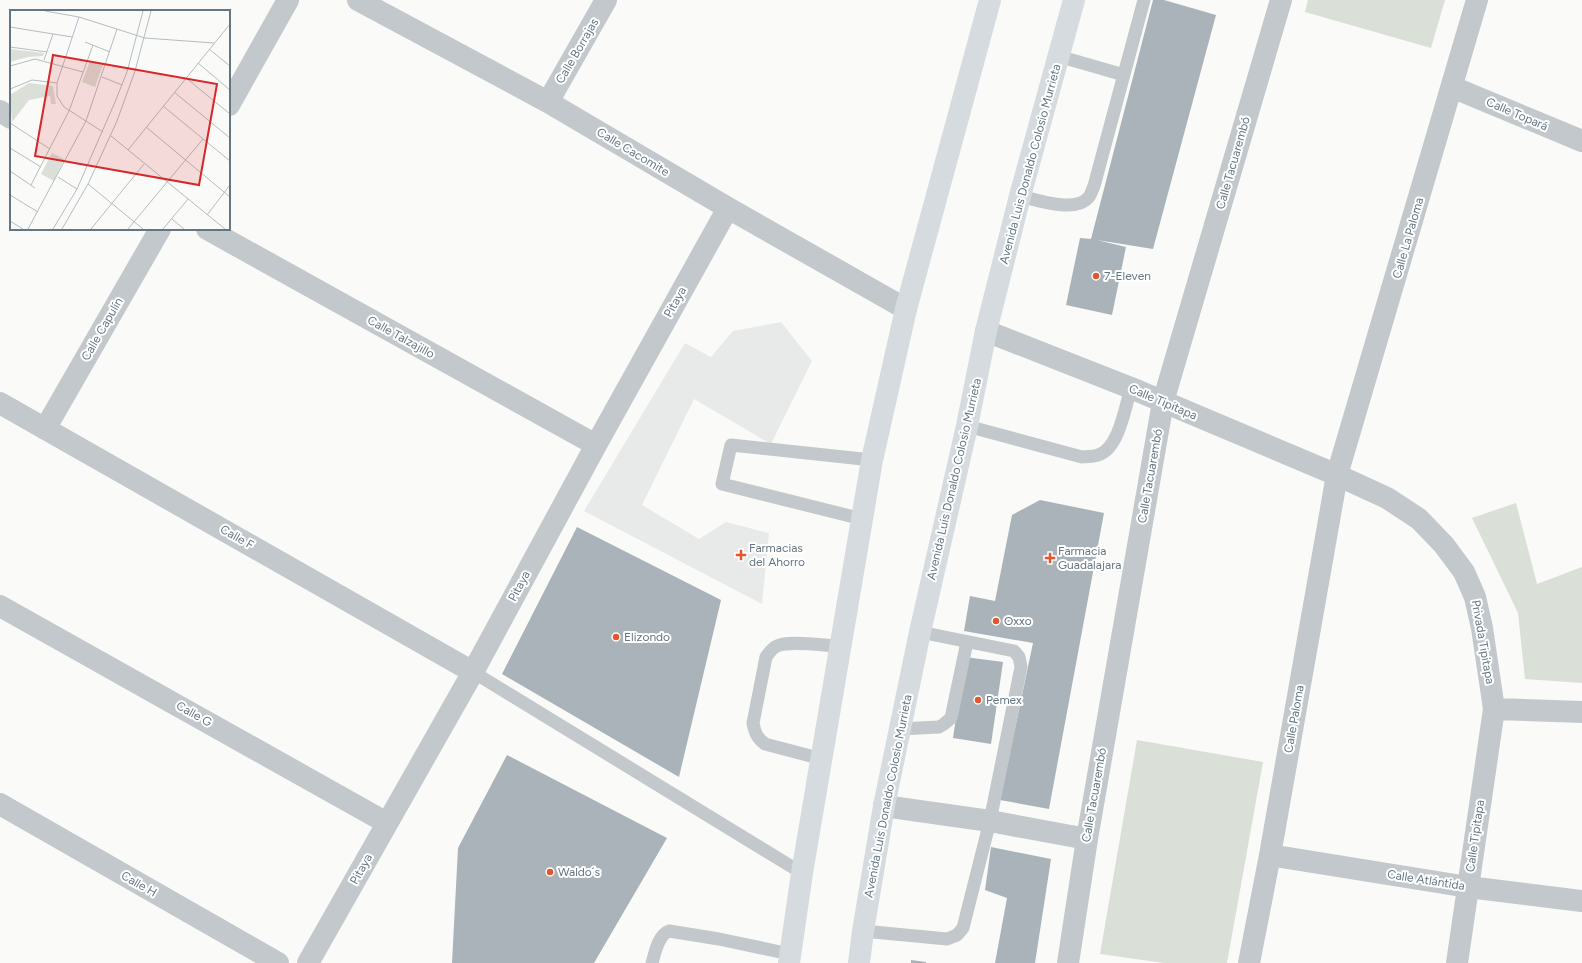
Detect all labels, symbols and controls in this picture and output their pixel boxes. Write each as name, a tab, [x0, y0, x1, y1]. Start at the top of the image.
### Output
inset map	[10, 10, 230, 230]
street label: Calle Borrajas	[553, 16, 602, 86]
street label: Avenida Luis Donaldo Colosio Murrieta	[997, 62, 1063, 266]
street label: Calle Topará	[1484, 95, 1550, 133]
street label: Calle Tacuarembó	[1213, 115, 1253, 211]
street label: Calle Cacomite	[594, 125, 672, 179]
street label: Calle La Paloma	[1390, 196, 1426, 280]
place label: 7-Eleven	[1104, 269, 1151, 283]
marker: 7-Eleven	[1091, 271, 1101, 281]
street label: Pitaya	[661, 284, 689, 320]
street label: Calle Capulín	[78, 295, 126, 363]
street label: Calle Talzajillo	[365, 313, 437, 361]
street label: Avenida Luis Donaldo Colosio Murrieta	[924, 377, 984, 581]
street label: Calle Tipitapa	[1127, 381, 1199, 423]
street label: Calle Tacuarembó	[1135, 428, 1165, 524]
street label: Calle F	[218, 522, 257, 552]
place label: Farmacias del Ahorro	[749, 541, 805, 569]
place label: Farmacia Guadalajara	[1058, 544, 1121, 572]
marker: Farmacias del Ahorro	[736, 550, 746, 560]
marker: Farmacia Guadalajara	[1045, 553, 1055, 563]
street label: Pitaya	[505, 568, 533, 604]
street label: Privada Tipitapa	[1469, 599, 1497, 685]
place label: Oxxo	[1004, 614, 1032, 628]
marker: Oxxo	[991, 616, 1001, 626]
place label: Elizondo	[624, 630, 670, 644]
marker: Elizondo	[611, 632, 621, 642]
street label: Calle Paloma	[1281, 684, 1307, 754]
street label: Avenida Luis Donaldo Colosio Murrieta	[861, 693, 915, 899]
place label: Pemex	[986, 693, 1022, 707]
marker: Pemex	[973, 695, 983, 705]
street label: Calle G	[174, 698, 214, 730]
street label: Calle Tacuarembó	[1079, 747, 1109, 843]
street label: Calle Tipitapa	[1463, 799, 1487, 873]
street label: Pitaya	[347, 851, 375, 887]
place label: Waldo´s	[558, 865, 600, 879]
marker: Waldo´s	[545, 867, 555, 877]
street label: Calle Atlántida	[1386, 867, 1466, 893]
street label: Calle H	[119, 868, 159, 900]

